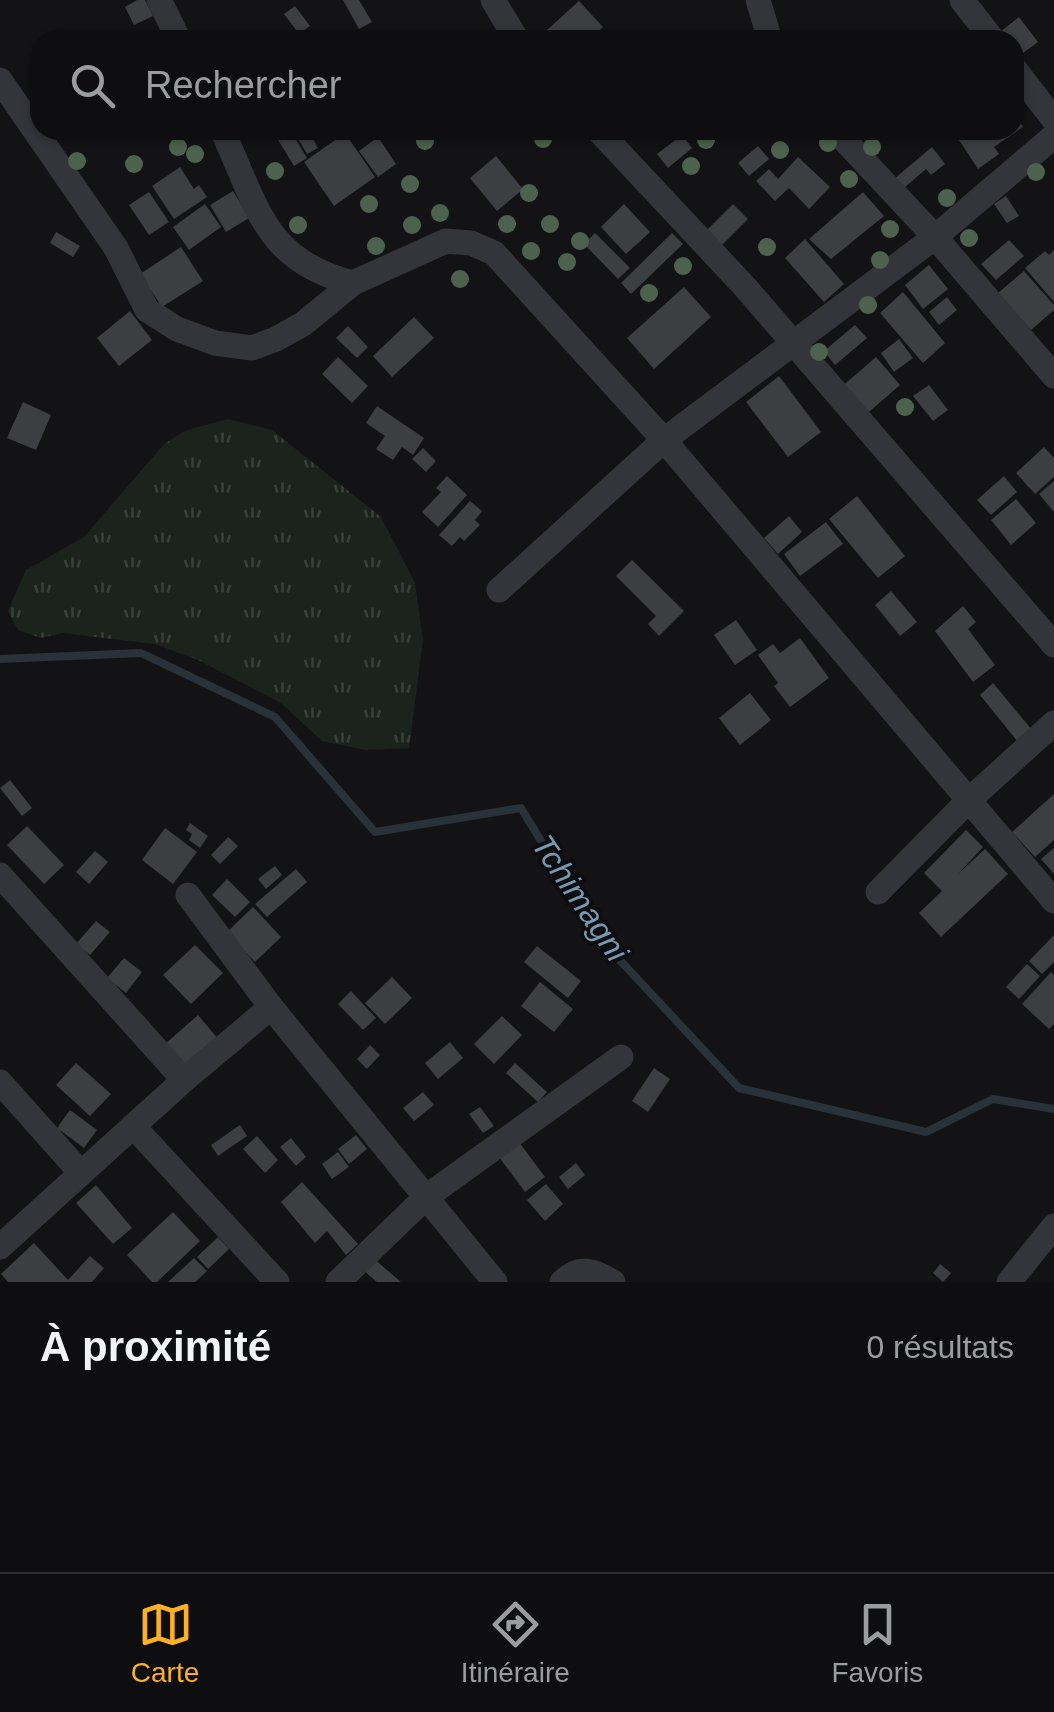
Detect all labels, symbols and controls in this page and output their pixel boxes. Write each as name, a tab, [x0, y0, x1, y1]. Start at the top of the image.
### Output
search box	[30, 30, 1024, 140]
icon: search	[65, 58, 120, 113]
text: Rechercher	[145, 64, 341, 106]
water label: Tchimagni	[525, 828, 636, 969]
text: À proximité	[40, 1323, 271, 1370]
text: 0 résultats	[866, 1329, 1014, 1365]
tab: Carte	[131, 1597, 199, 1689]
tab: Itinéraire	[461, 1597, 570, 1689]
tab: Favoris	[831, 1597, 923, 1689]

